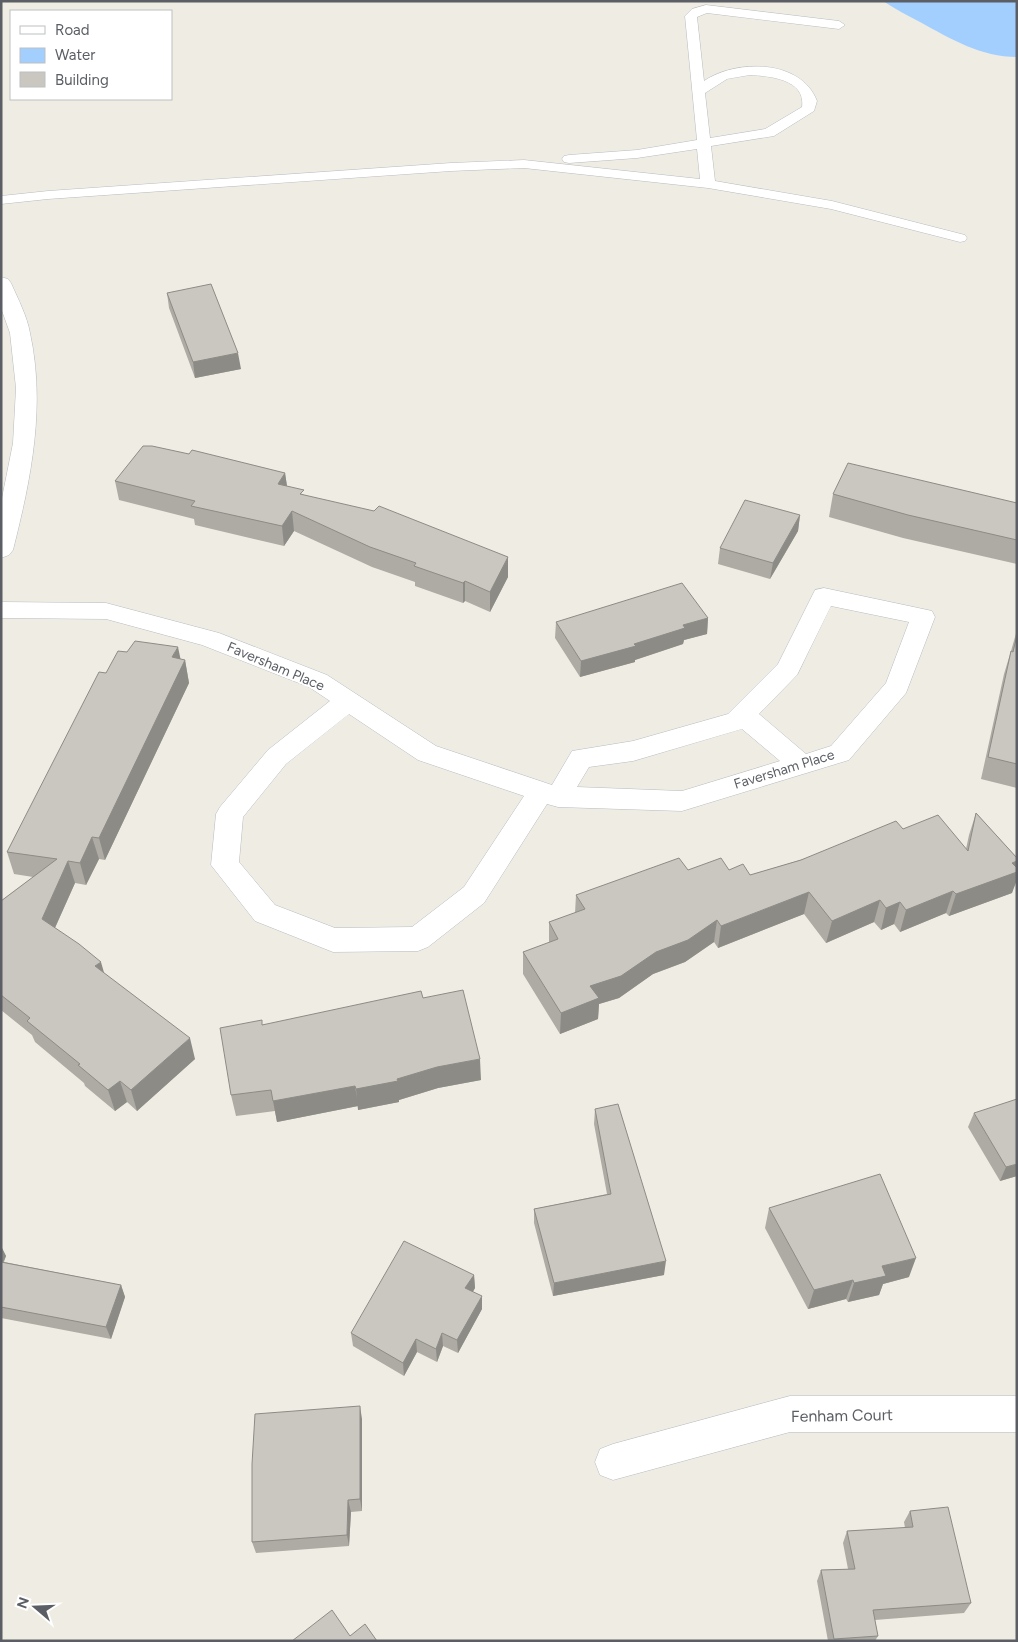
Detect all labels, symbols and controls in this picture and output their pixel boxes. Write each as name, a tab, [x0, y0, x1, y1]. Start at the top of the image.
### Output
legend	[10, 10, 172, 100]
text: Road	[55, 21, 90, 39]
text: Water	[55, 46, 95, 64]
text: Building	[55, 71, 109, 89]
street label: Faversham Place	[224, 638, 328, 695]
street label: Faversham Place	[732, 746, 837, 793]
street label: Fenham Court	[791, 1405, 893, 1426]
north arrow	[10, 1582, 60, 1632]
text: N	[13, 1595, 33, 1611]

